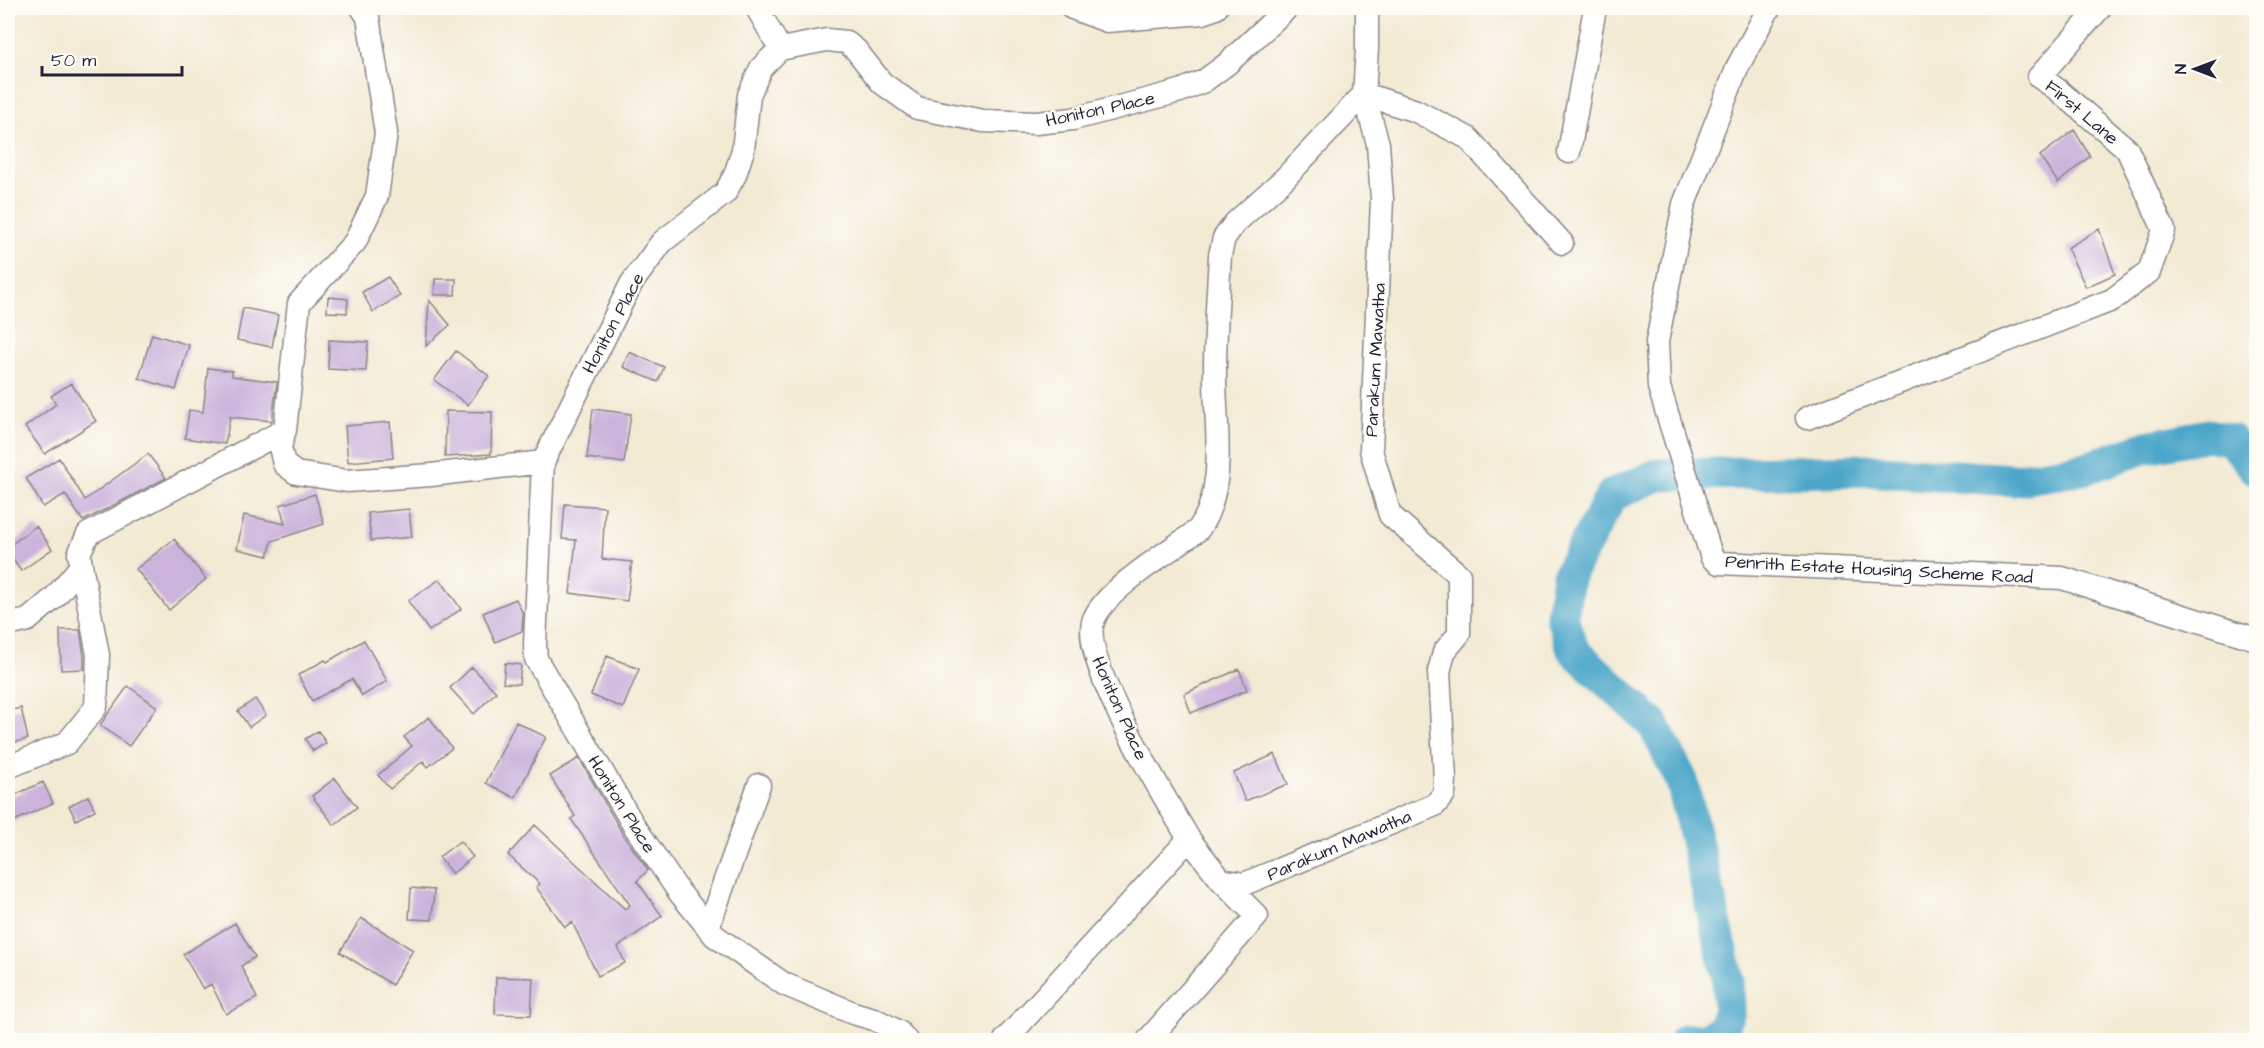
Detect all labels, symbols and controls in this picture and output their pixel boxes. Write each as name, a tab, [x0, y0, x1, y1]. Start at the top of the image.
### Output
scale bar	[42, 39, 182, 77]
north arrow	[2165, 39, 2225, 99]
text: 50 m	[51, 48, 96, 73]
text: N	[2170, 64, 2192, 74]
street label: First Lane	[2040, 74, 2124, 151]
street label: Honiton Place	[1043, 86, 1157, 133]
street label: Honiton Place	[576, 268, 651, 378]
street label: Parakum Mawatha	[1359, 282, 1392, 438]
street label: Penrith Estate Housing Scheme Road	[1725, 549, 2033, 591]
street label: Honiton Place	[1086, 652, 1154, 764]
street label: Honiton Place	[582, 751, 662, 858]
street label: Parakum Mawatha	[1263, 804, 1415, 887]

